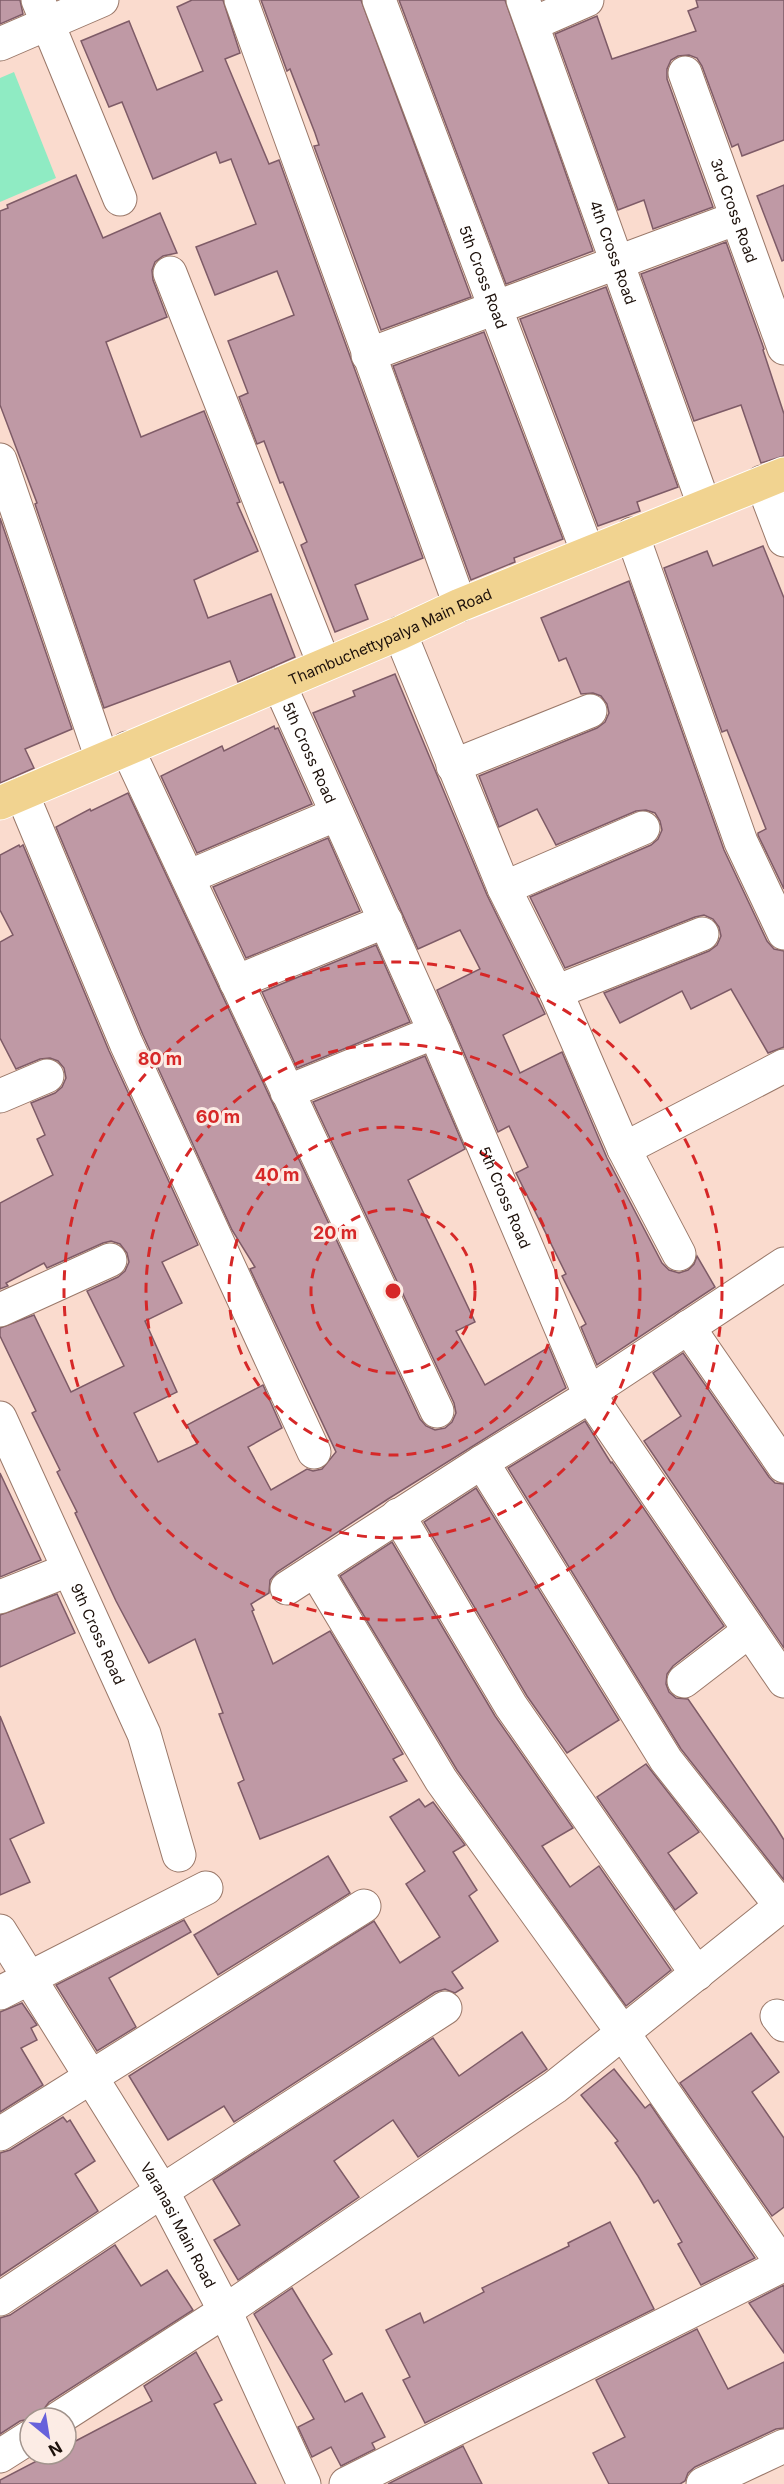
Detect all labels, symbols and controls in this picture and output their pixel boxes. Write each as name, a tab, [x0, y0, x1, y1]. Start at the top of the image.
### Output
street label: 3rd Cross Road	[707, 156, 762, 265]
street label: 4th Cross Road	[586, 198, 641, 307]
street label: 5th Cross Road	[456, 223, 512, 331]
street label: Thambuchettypalya Main Road	[285, 584, 494, 689]
street label: 5th Cross Road	[279, 699, 341, 806]
text: 80 m	[138, 1048, 182, 1069]
text: 60 m	[196, 1106, 240, 1127]
street label: 5th Cross Road	[475, 1144, 535, 1251]
text: 40 m	[255, 1164, 300, 1185]
text: 20 m	[313, 1222, 357, 1243]
centre of rings	[383, 1281, 403, 1301]
street label: 9th Cross Road	[67, 1580, 130, 1687]
street label: Varanasi Main Road	[137, 2158, 220, 2291]
north arrow	[18, 2406, 78, 2466]
text: N	[45, 2437, 66, 2461]

